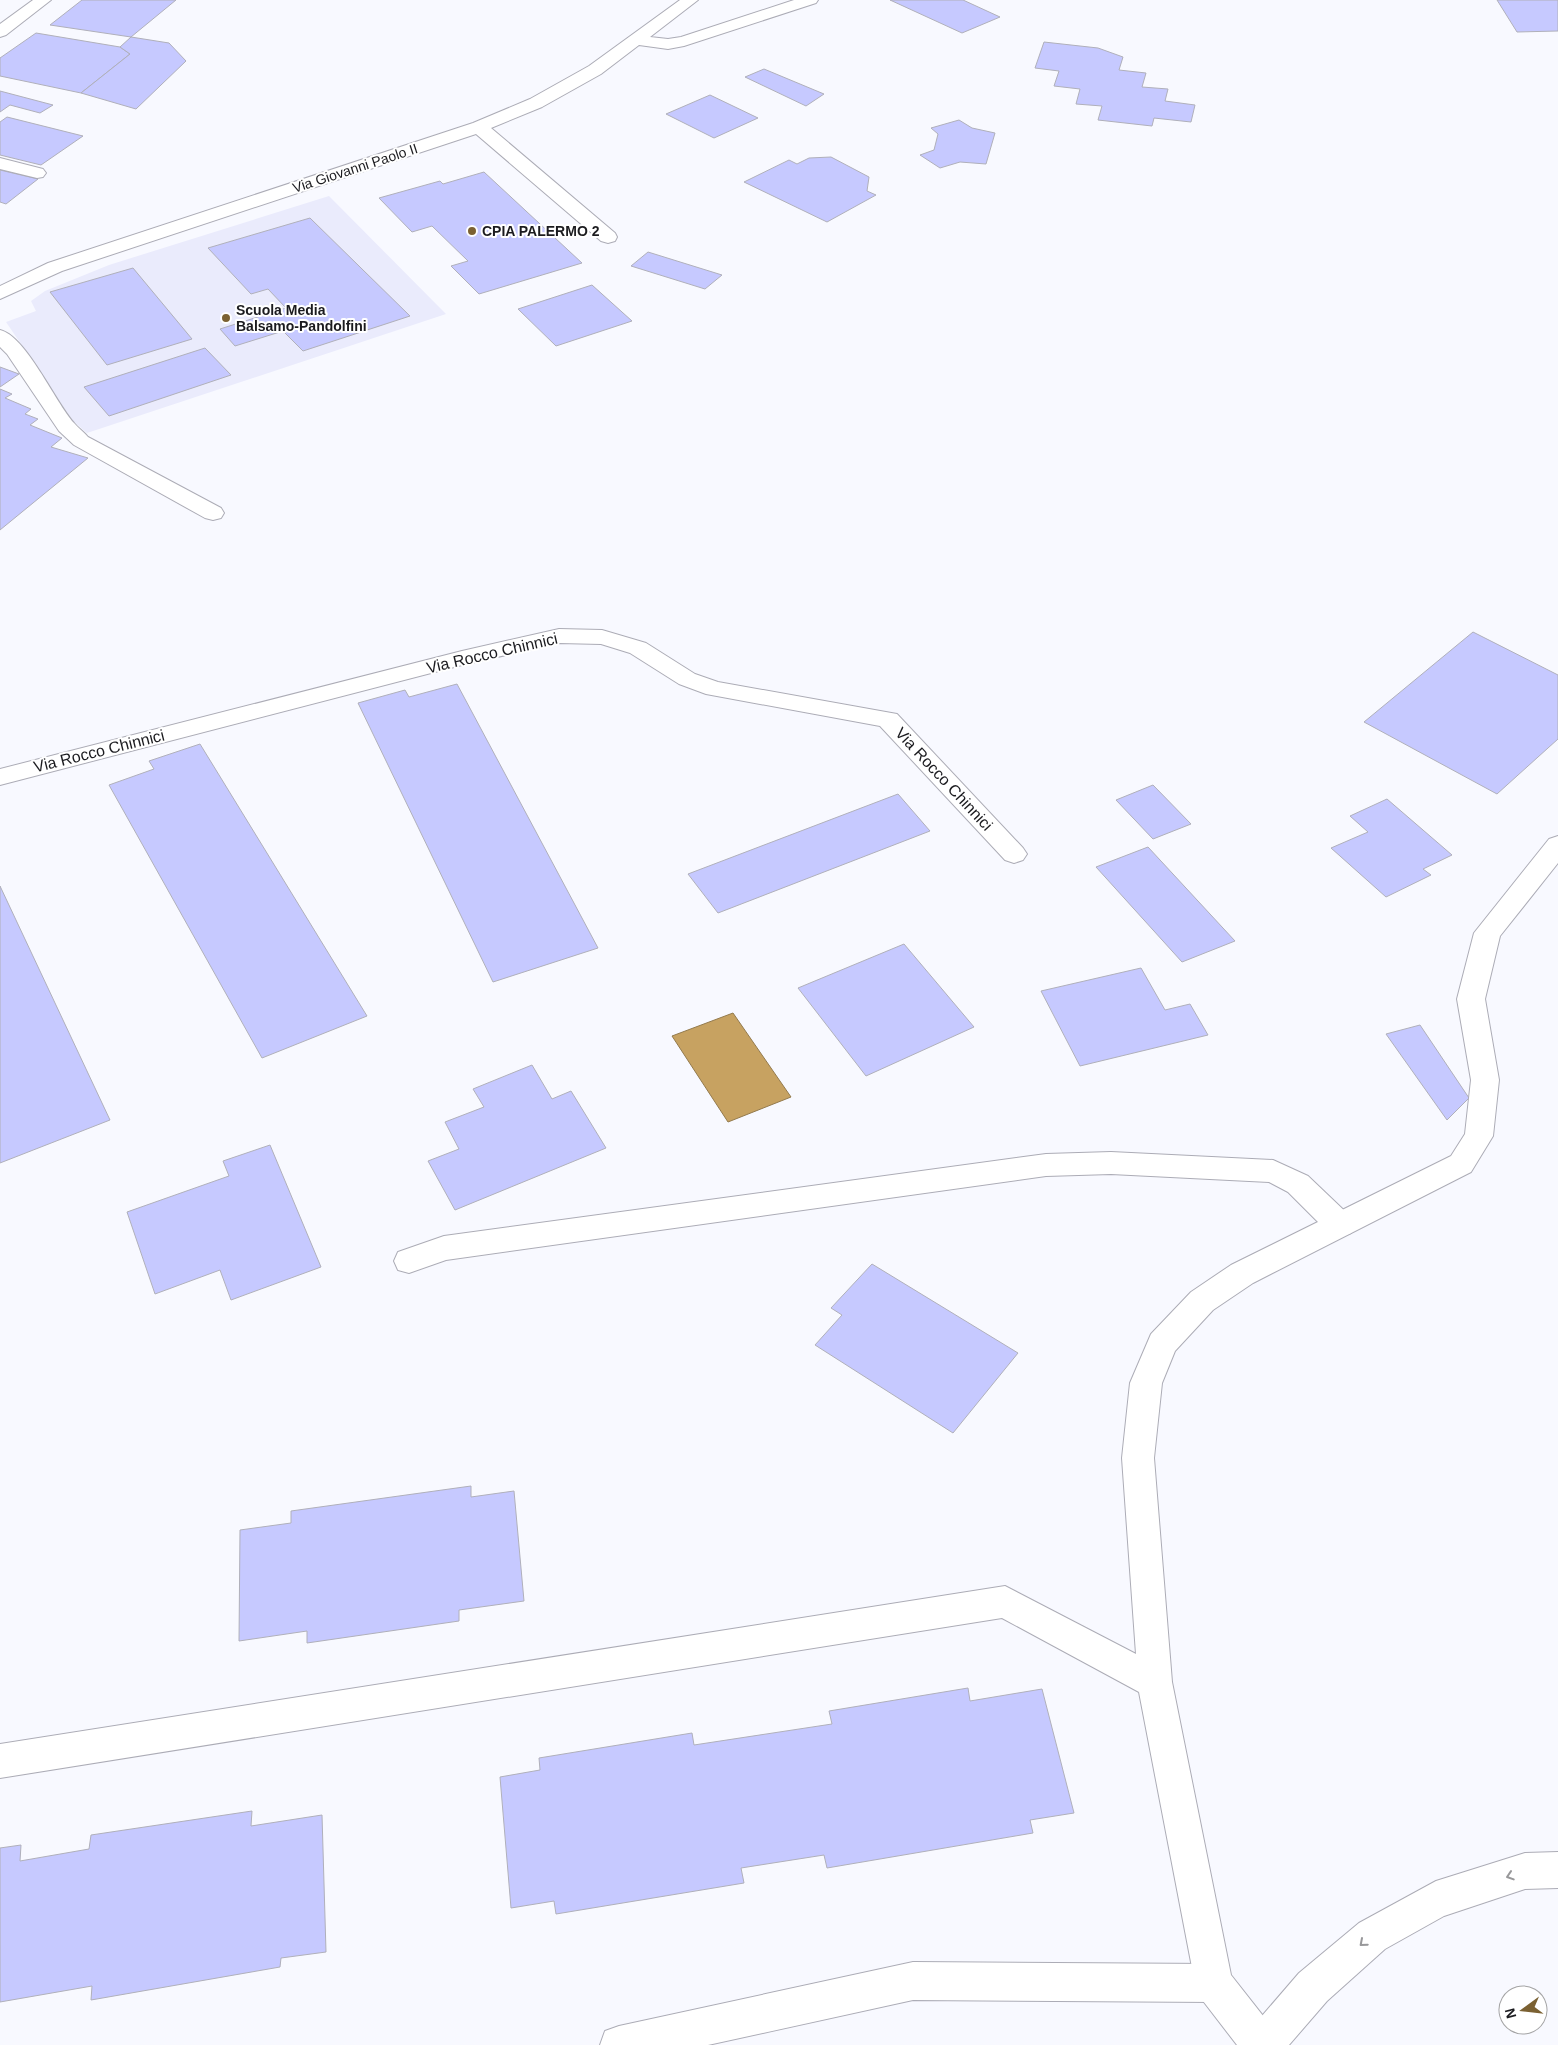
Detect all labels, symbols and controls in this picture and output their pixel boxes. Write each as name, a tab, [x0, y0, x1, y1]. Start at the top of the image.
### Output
street label: Via Giovanni Paolo II	[290, 140, 420, 196]
place label: CPIA PALERMO 2	[482, 223, 600, 239]
marker: CPIA PALERMO 2	[466, 225, 478, 237]
place label: Scuola Media Balsamo-Pandolfini	[236, 302, 367, 334]
marker: Scuola Media Balsamo-Pandolfini	[220, 312, 232, 324]
street label: Via Rocco Chinnici	[425, 630, 559, 676]
street label: Via Rocco Chinnici	[892, 724, 996, 834]
street label: Via Rocco Chinnici	[32, 727, 166, 775]
one-way arrow	[1506, 1871, 1515, 1881]
one-way arrow	[1360, 1938, 1369, 1947]
north arrow	[1498, 1985, 1548, 2035]
text: N	[1501, 2006, 1519, 2020]

